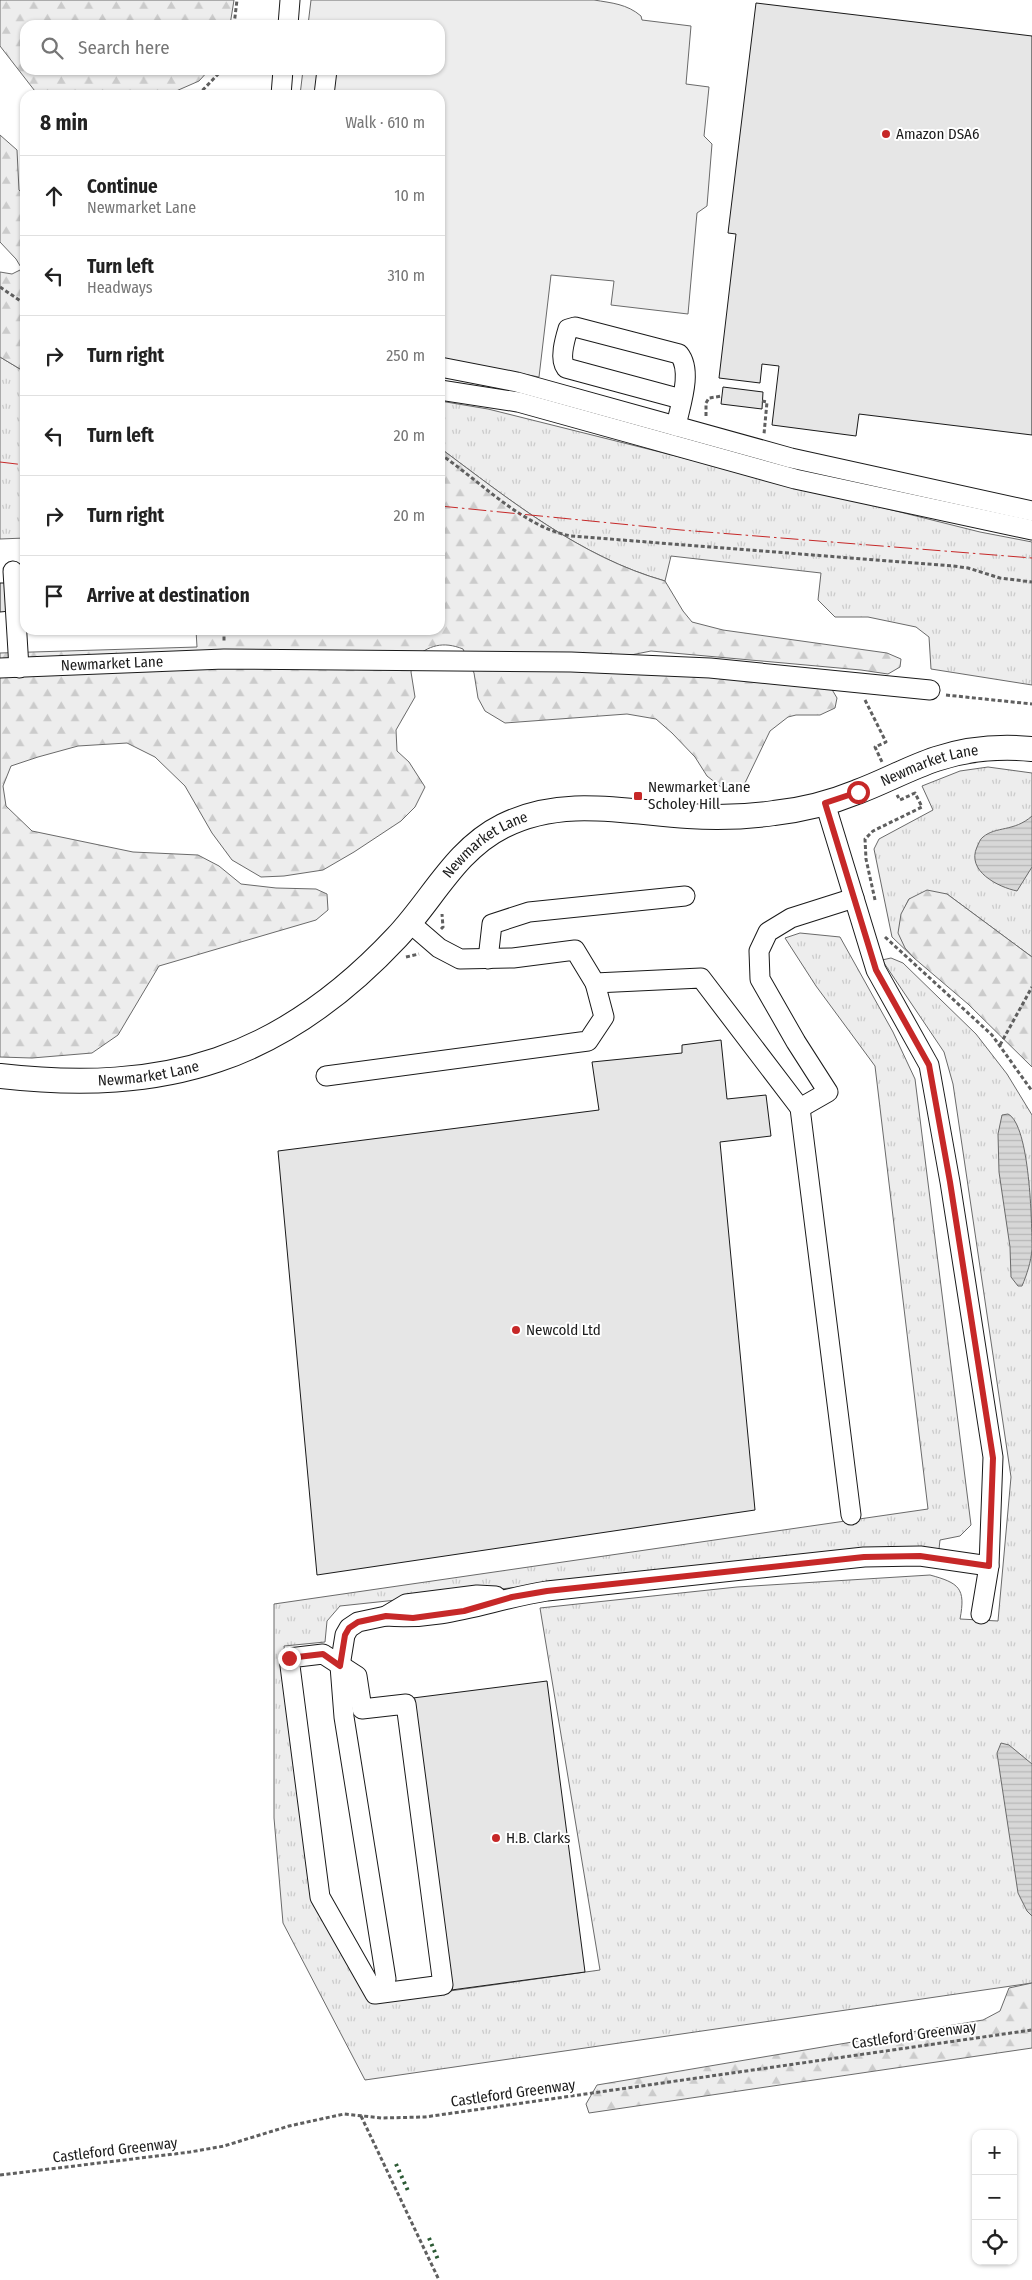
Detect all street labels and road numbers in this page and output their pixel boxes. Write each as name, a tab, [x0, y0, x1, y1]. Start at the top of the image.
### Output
street label: Newmarket Lane	[60, 652, 163, 675]
street label: Newmarket Lane	[878, 741, 979, 790]
street label: Newmarket Lane	[439, 808, 530, 882]
street label: Newmarket Lane	[97, 1057, 201, 1090]
street label: Castleford Greenway	[851, 2017, 978, 2053]
street label: Castleford Greenway	[450, 2075, 577, 2111]
street label: Castleford Greenway	[52, 2133, 179, 2167]

